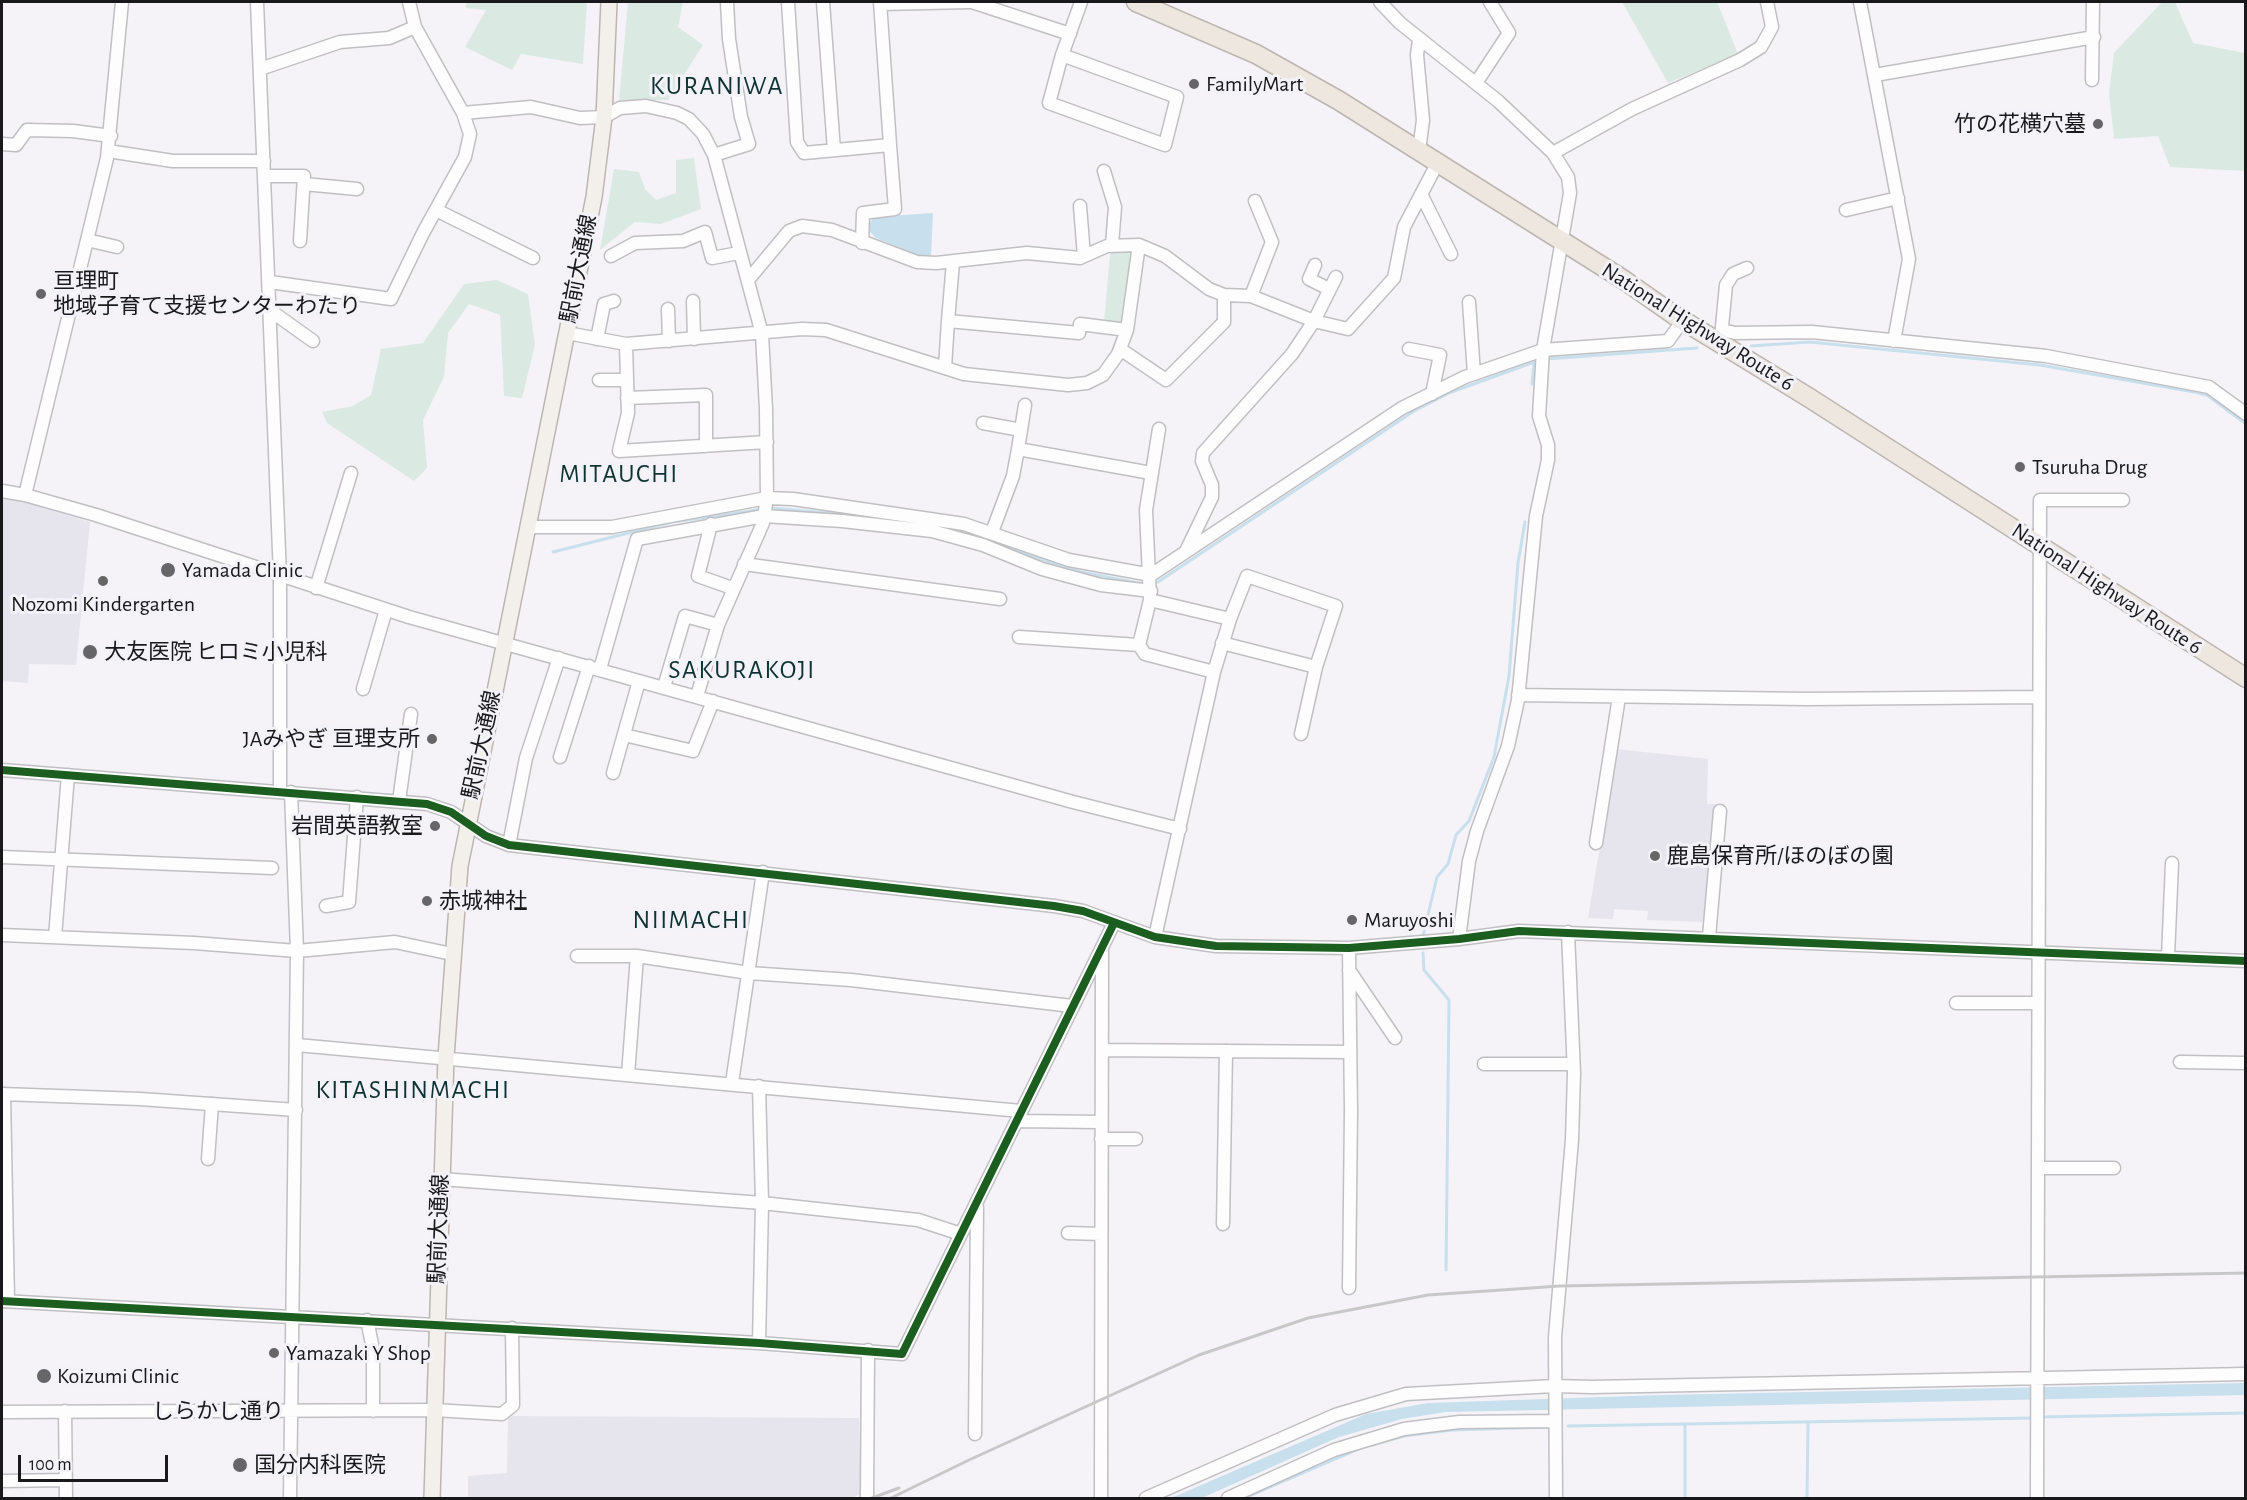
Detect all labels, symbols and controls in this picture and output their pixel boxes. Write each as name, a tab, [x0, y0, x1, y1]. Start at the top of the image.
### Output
district label: KURANIWA	[650, 70, 784, 102]
place label: FamilyMart	[1206, 71, 1303, 97]
marker: FamilyMart	[1187, 77, 1201, 91]
place label: 竹の花横穴墓	[1954, 111, 2086, 137]
marker: 竹の花横穴墓	[2091, 117, 2105, 131]
street label: 駅前大通線	[556, 212, 602, 326]
street label: National Highway Route 6	[1597, 257, 1799, 397]
place label: 亘理町 地域子育て支援センターわたり	[53, 268, 361, 320]
marker: 亘理町 地域子育て支援センターわたり	[34, 287, 48, 301]
place label: Tsuruha Drug	[2032, 454, 2147, 480]
district label: MITAUCHI	[559, 458, 679, 490]
marker: Tsuruha Drug	[2013, 460, 2027, 474]
street label: National Highway Route 6	[2007, 517, 2207, 661]
place label: Yamada Clinic	[182, 557, 302, 583]
marker: Yamada Clinic	[159, 561, 177, 579]
marker: Nozomi Kindergarten	[96, 574, 110, 588]
place label: Nozomi Kindergarten	[11, 591, 195, 617]
place label: 大友医院 ヒロミ小児科	[104, 639, 328, 665]
marker: 大友医院 ヒロミ小児科	[81, 643, 99, 661]
district label: SAKURAKOJI	[668, 654, 816, 686]
street label: 駅前大通線	[458, 688, 506, 802]
place label: JAみやぎ 亘理支所	[243, 726, 420, 752]
marker: JAみやぎ 亘理支所	[425, 732, 439, 746]
place label: 岩間英語教室	[291, 813, 423, 839]
marker: 岩間英語教室	[428, 819, 442, 833]
place label: 鹿島保育所/ほのぼの園	[1667, 843, 1893, 869]
marker: 鹿島保育所/ほのぼの園	[1648, 849, 1662, 863]
place label: 赤城神社	[439, 888, 527, 914]
marker: 赤城神社	[420, 894, 434, 908]
district label: NIIMACHI	[632, 904, 750, 936]
place label: Maruyoshi	[1364, 907, 1454, 933]
marker: Maruyoshi	[1345, 913, 1359, 927]
district label: KITASHINMACHI	[316, 1074, 510, 1106]
street label: 駅前大通線	[424, 1174, 454, 1284]
place label: Yamazaki Y Shop	[286, 1340, 431, 1366]
marker: Yamazaki Y Shop	[267, 1346, 281, 1360]
place label: Koizumi Clinic	[57, 1363, 179, 1389]
marker: Koizumi Clinic	[35, 1367, 53, 1385]
street label: しらかし通り	[152, 1398, 284, 1424]
scale bar	[21, 1443, 171, 1481]
place label: 国分内科医院	[254, 1452, 386, 1478]
text: 100 m	[29, 1456, 72, 1474]
marker: 国分内科医院	[231, 1456, 249, 1474]

